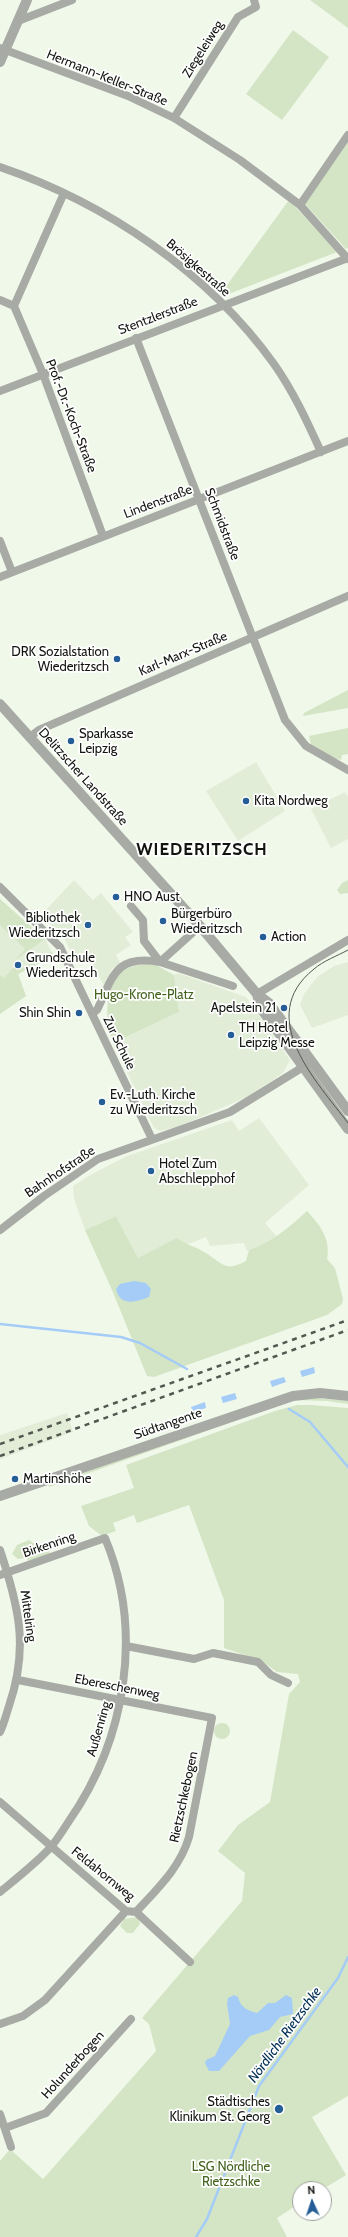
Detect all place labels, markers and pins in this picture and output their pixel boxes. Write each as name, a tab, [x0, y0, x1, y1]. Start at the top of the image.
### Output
place label: DRK Sozialstation Wiederitzsch	[11, 644, 109, 675]
marker: DRK Sozialstation Wiederitzsch	[112, 654, 122, 664]
place label: Sparkasse Leipzig	[79, 726, 134, 757]
marker: Sparkasse Leipzig	[66, 736, 76, 746]
place label: Kita Nordweg	[254, 793, 328, 809]
marker: Kita Nordweg	[241, 796, 251, 806]
place label: HNO Aust	[124, 889, 180, 905]
marker: HNO Aust	[111, 892, 121, 902]
place label: Bürgerbüro Wiederitzsch	[171, 906, 242, 937]
place label: Bibliothek Wiederitzsch	[9, 910, 80, 941]
marker: Bürgerbüro Wiederitzsch	[158, 916, 168, 926]
marker: Bibliothek Wiederitzsch	[83, 920, 93, 930]
place label: Action	[271, 929, 306, 945]
marker: Action	[258, 932, 268, 942]
place label: Grundschule Wiederitzsch	[26, 950, 97, 981]
marker: Grundschule Wiederitzsch	[13, 960, 23, 970]
place label: Apelstein 21	[211, 1000, 276, 1016]
marker: Apelstein 21	[279, 1003, 289, 1013]
place label: Shin Shin	[19, 1005, 71, 1021]
marker: Shin Shin	[74, 1008, 84, 1018]
place label: TH Hotel Leipzig Messe	[239, 1020, 315, 1051]
marker: TH Hotel Leipzig Messe	[226, 1030, 236, 1040]
place label: Ev.-Luth. Kirche zu Wiederitzsch	[110, 1087, 197, 1118]
marker: Ev.-Luth. Kirche zu Wiederitzsch	[97, 1097, 107, 1107]
place label: Hotel Zum Abschlepphof	[159, 1156, 235, 1187]
marker: Hotel Zum Abschlepphof	[146, 1166, 156, 1176]
place label: Martinshöhe	[23, 1471, 92, 1487]
marker: Martinshöhe	[10, 1474, 20, 1484]
place label: Städtisches Klinikum St. Georg	[169, 2094, 270, 2125]
marker: Städtisches Klinikum St. Georg	[273, 2103, 285, 2115]

